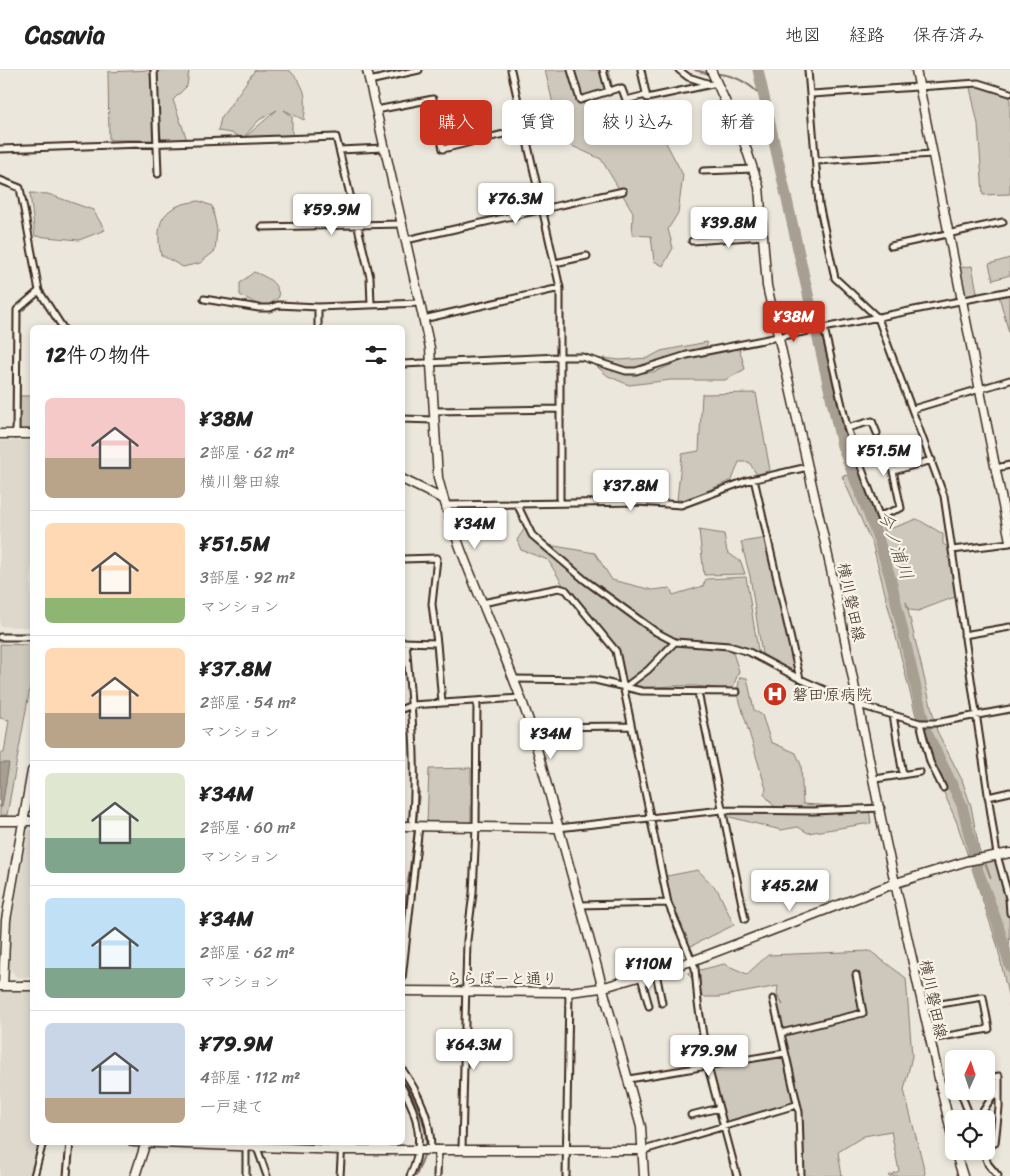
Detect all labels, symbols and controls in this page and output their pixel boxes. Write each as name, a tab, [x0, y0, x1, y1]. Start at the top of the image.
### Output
text: Casavia	[25, 14, 105, 56]
text: 地図	[785, 19, 821, 51]
text: 経路	[849, 19, 885, 51]
text: 保存済み	[913, 19, 985, 51]
chip: 購入	[420, 100, 492, 145]
chip: 賃貸	[502, 100, 574, 145]
chip: 絞り込み	[584, 100, 692, 145]
chip: 新着	[702, 100, 774, 145]
pin: ¥76.3M	[475, 182, 557, 225]
text: ¥76.3M	[489, 184, 543, 213]
pin: ¥59.9M	[291, 194, 373, 236]
text: ¥59.9M	[304, 195, 360, 224]
pin: ¥39.8M	[688, 206, 770, 249]
text: ¥39.8M	[701, 208, 757, 237]
pin: ¥38M	[764, 300, 824, 343]
text: ¥38M	[774, 302, 814, 331]
text: 12件の物件	[45, 336, 150, 374]
icon: filters	[362, 341, 390, 369]
text: ¥38M	[200, 400, 253, 438]
icon: home	[85, 418, 145, 478]
pin: ¥51.5M	[843, 434, 925, 477]
text: ¥51.5M	[857, 436, 911, 465]
text: 2部屋 · 62 m²	[200, 438, 295, 467]
text: 横川磐田線	[200, 467, 280, 496]
pin: ¥37.8M	[590, 470, 672, 512]
text: ¥37.8M	[604, 471, 658, 500]
water label: 今ノ浦川	[869, 506, 923, 584]
pin: ¥34M	[445, 508, 505, 550]
text: ¥34M	[455, 509, 495, 538]
text: ¥51.5M	[200, 525, 270, 563]
icon: home	[85, 543, 145, 603]
street label: 横川磐田線	[829, 560, 874, 644]
text: 3部屋 · 92 m²	[200, 563, 295, 592]
text: マンション	[200, 592, 279, 621]
text: ¥37.8M	[200, 650, 271, 688]
icon: home	[85, 668, 145, 728]
place label: 磐田原病院	[792, 680, 872, 709]
hospital icon: 磐田原病院	[762, 681, 788, 707]
text: 2部屋 · 54 m²	[200, 688, 296, 717]
text: マンション	[200, 717, 279, 746]
pin: ¥34M	[521, 718, 581, 760]
text: ¥34M	[531, 719, 571, 748]
text: ¥34M	[200, 775, 253, 813]
icon: home	[85, 793, 145, 853]
text: 2部屋 · 60 m²	[200, 813, 296, 842]
text: マンション	[200, 842, 279, 871]
pin: ¥45.2M	[749, 870, 831, 912]
text: ¥45.2M	[762, 871, 818, 900]
text: ¥34M	[200, 900, 253, 938]
icon: home	[85, 918, 145, 978]
text: 2部屋 · 62 m²	[200, 938, 295, 967]
pin: ¥110M	[614, 948, 684, 990]
text: ¥110M	[626, 949, 672, 978]
street label: 横川磐田線	[911, 957, 956, 1041]
street label: ららぽーと通り	[446, 964, 558, 993]
text: マンション	[200, 967, 279, 996]
text: ¥79.9M	[200, 1025, 273, 1063]
pin: ¥64.3M	[433, 1028, 515, 1071]
text: ¥64.3M	[447, 1030, 501, 1059]
pin: ¥79.9M	[668, 1034, 750, 1077]
text: ¥79.9M	[681, 1036, 737, 1065]
icon: home	[85, 1043, 145, 1103]
north arrow	[945, 1050, 995, 1100]
map controls	[945, 1050, 995, 1160]
text: 4部屋 · 112 m²	[200, 1063, 300, 1092]
text: 一戸建て	[200, 1092, 264, 1121]
button: locate	[945, 1110, 995, 1160]

